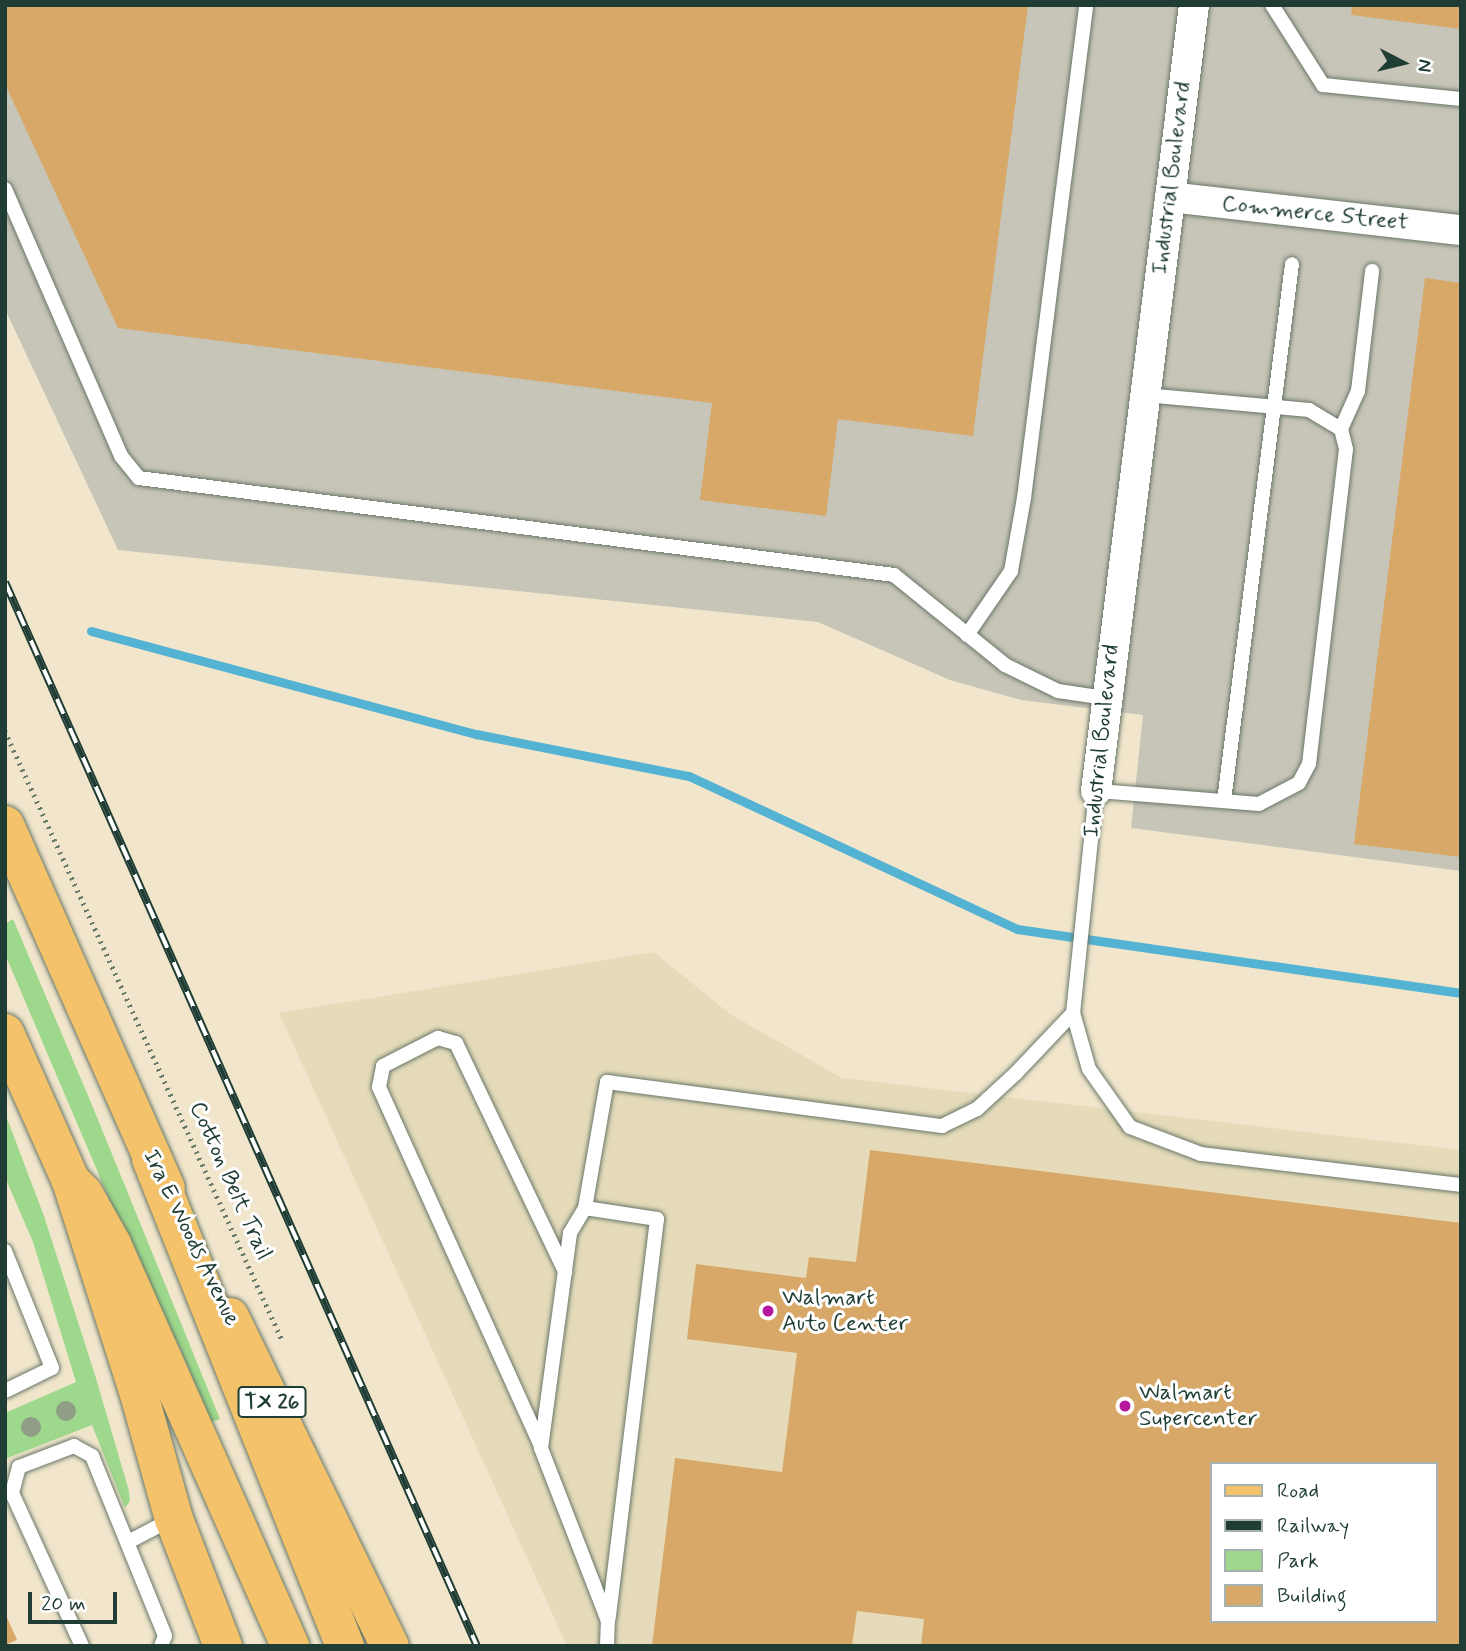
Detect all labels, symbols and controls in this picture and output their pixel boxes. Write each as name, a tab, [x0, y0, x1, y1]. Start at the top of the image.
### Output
north arrow	[1368, 28, 1438, 98]
text: N	[1411, 58, 1438, 73]
street label: Industrial Boulevard	[1147, 83, 1197, 273]
street label: Commerce Street	[1221, 191, 1409, 237]
street label: Industrial Boulevard	[1078, 646, 1126, 836]
street label: Cotton Belt Trail	[184, 1100, 276, 1262]
street label: Ira E Woods Avenue	[136, 1144, 246, 1332]
place label: Walmart Auto Center	[782, 1284, 904, 1338]
marker: Walmart Auto Center	[760, 1303, 776, 1319]
place label: Walmart Supercenter	[1139, 1379, 1258, 1433]
road number: TX 26	[237, 1384, 307, 1420]
marker: Walmart Supercenter	[1117, 1398, 1133, 1414]
legend	[1210, 1462, 1438, 1623]
text: Road	[1277, 1477, 1319, 1505]
text: Railway	[1277, 1512, 1349, 1540]
text: Park	[1277, 1547, 1319, 1575]
scale bar	[32, 1578, 121, 1622]
text: Building	[1277, 1582, 1347, 1610]
text: 20 m	[41, 1590, 86, 1618]

